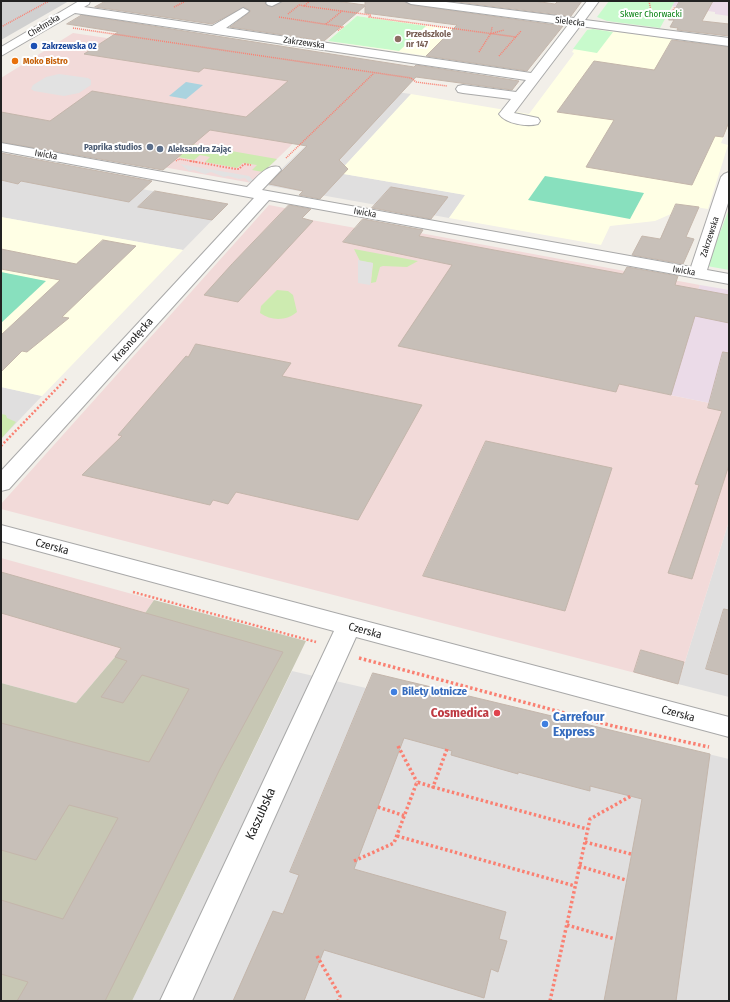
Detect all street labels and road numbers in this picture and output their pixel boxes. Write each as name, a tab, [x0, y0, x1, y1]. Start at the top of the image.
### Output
street label: Chełmska	[26, 12, 62, 40]
street label: Sielecka	[554, 15, 586, 29]
street label: Zakrzewska	[282, 35, 326, 51]
street label: Iwicka	[34, 148, 58, 162]
street label: Iwicka	[353, 206, 377, 220]
street label: Zakrzewska	[698, 215, 722, 259]
street label: Iwicka	[672, 264, 696, 278]
street label: Krasnołęcka	[110, 315, 156, 365]
street label: Czerska	[34, 536, 70, 558]
street label: Czerska	[347, 620, 383, 642]
street label: Czerska	[660, 703, 696, 725]
street label: Kaszubska	[243, 786, 279, 842]

